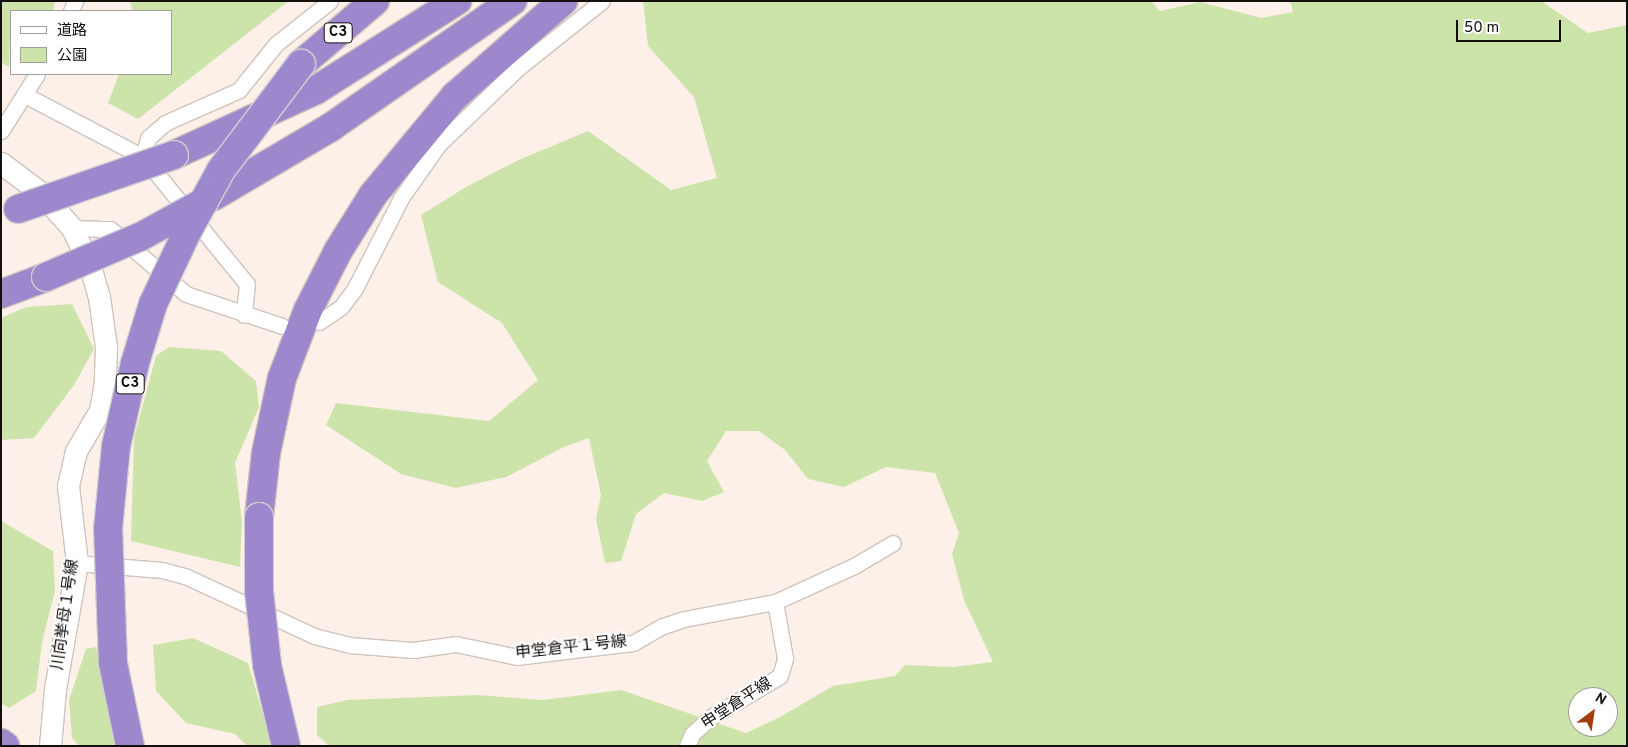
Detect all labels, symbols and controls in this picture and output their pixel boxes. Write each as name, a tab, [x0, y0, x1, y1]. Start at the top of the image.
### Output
legend	[10, 10, 172, 75]
scale bar	[1458, 10, 1563, 42]
text: 50 m	[1464, 19, 1499, 38]
road number: C3	[323, 20, 353, 46]
text: 道路	[57, 22, 87, 41]
text: 公園	[57, 47, 87, 66]
road number: C3	[115, 372, 145, 396]
street label: 川向挙母１号線	[49, 558, 83, 672]
street label: 申堂倉平１号線	[514, 633, 628, 663]
street label: 申堂倉平線	[698, 674, 776, 734]
north arrow	[1568, 687, 1618, 737]
text: N	[1592, 690, 1609, 709]

